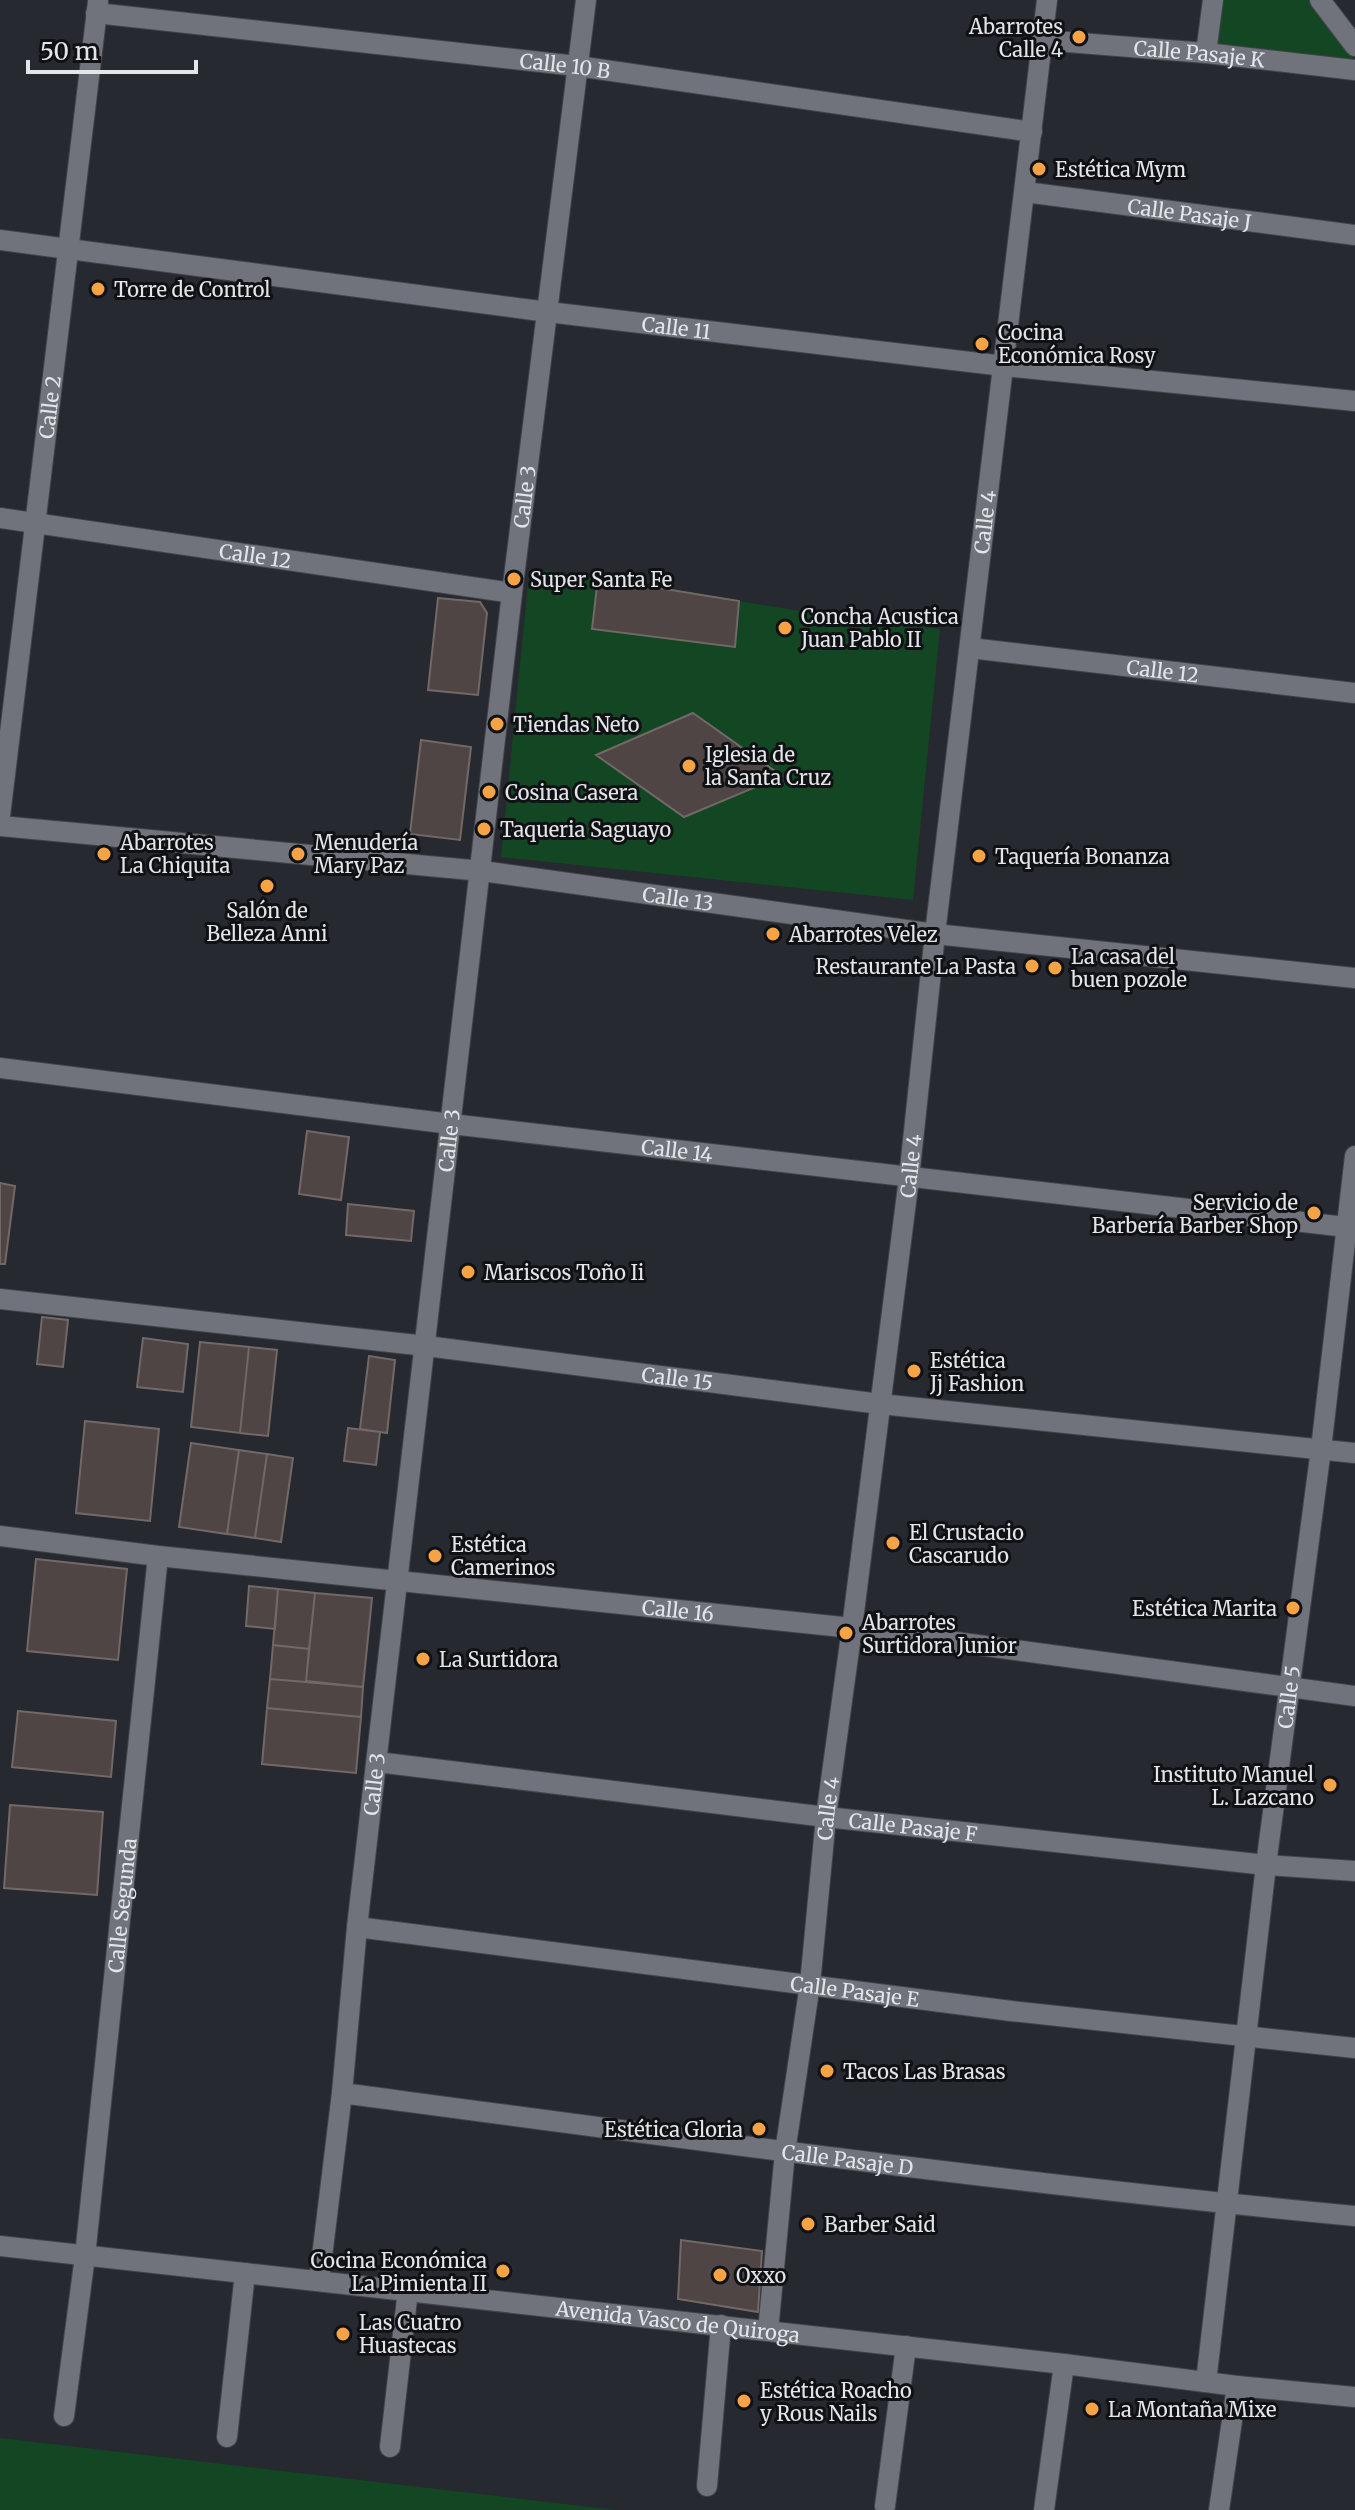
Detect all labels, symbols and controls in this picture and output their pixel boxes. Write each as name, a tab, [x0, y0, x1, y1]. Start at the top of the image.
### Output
place label: Abarrotes Calle 4	[968, 14, 1063, 62]
scale bar	[28, 24, 196, 74]
marker: Abarrotes Calle 4	[1070, 28, 1088, 46]
street label: Calle Pasaje K	[1133, 35, 1267, 72]
text: 50 m	[40, 36, 99, 67]
street label: Calle 10 B	[519, 47, 612, 83]
place label: Estética Mym	[1055, 157, 1186, 182]
marker: Estética Mym	[1030, 160, 1048, 178]
street label: Calle Pasaje J	[1126, 193, 1253, 234]
place label: Torre de Control	[114, 277, 271, 302]
marker: Torre de Control	[89, 280, 107, 298]
street label: Calle 11	[641, 311, 712, 344]
place label: Cocina Económica Rosy	[998, 320, 1156, 368]
marker: Cocina Económica Rosy	[973, 335, 991, 353]
street label: Calle 2	[33, 374, 65, 440]
street label: Calle 3	[508, 464, 540, 530]
street label: Calle 4	[968, 489, 1001, 555]
street label: Calle 12	[218, 538, 293, 573]
place label: Super Santa Fe	[530, 567, 672, 592]
marker: Super Santa Fe	[505, 570, 523, 588]
place label: Concha Acustica Juan Pablo II	[800, 604, 959, 652]
marker: Concha Acustica Juan Pablo II	[776, 619, 794, 637]
street label: Calle 12	[1125, 654, 1200, 687]
place label: Tiendas Neto	[513, 712, 640, 737]
marker: Tiendas Neto	[488, 715, 506, 733]
place label: Iglesia de la Santa Cruz	[705, 742, 831, 790]
marker: Iglesia de la Santa Cruz	[680, 757, 698, 775]
place label: Cosina Casera	[505, 780, 638, 805]
marker: Cosina Casera	[480, 783, 498, 801]
place label: Taqueria Saguayo	[500, 817, 671, 842]
marker: Taqueria Saguayo	[475, 820, 493, 838]
place label: Abarrotes La Chiquita	[119, 830, 230, 878]
place label: Menudería Mary Paz	[314, 830, 418, 878]
place label: Taquería Bonanza	[995, 844, 1170, 869]
marker: Abarrotes La Chiquita	[95, 845, 113, 863]
marker: Menudería Mary Paz	[289, 845, 307, 863]
marker: Taquería Bonanza	[970, 847, 988, 865]
marker: Salón de Belleza Anni	[258, 877, 276, 895]
street label: Calle 13	[641, 881, 715, 916]
place label: Salón de Belleza Anni	[206, 898, 328, 946]
place label: Abarrotes Velez	[788, 922, 938, 947]
marker: Abarrotes Velez	[764, 925, 782, 943]
place label: La casa del buen pozole	[1070, 944, 1187, 992]
place label: Restaurante La Pasta	[816, 954, 1016, 979]
marker: Restaurante La Pasta	[1023, 957, 1041, 975]
marker: La casa del buen pozole	[1046, 959, 1064, 977]
street label: Calle 3	[432, 1108, 464, 1173]
street label: Calle 14	[640, 1133, 714, 1167]
street label: Calle 4	[894, 1133, 926, 1199]
place label: Servicio de Barbería Barber Shop	[1092, 1190, 1298, 1238]
marker: Servicio de Barbería Barber Shop	[1305, 1204, 1323, 1222]
place label: Mariscos Toño Ii	[484, 1260, 644, 1285]
marker: Mariscos Toño Ii	[459, 1263, 477, 1281]
place label: Estética Jj Fashion	[929, 1348, 1024, 1396]
street label: Calle 15	[640, 1361, 715, 1395]
marker: Estética Jj Fashion	[905, 1362, 923, 1380]
place label: El Crustacio Cascarudo	[909, 1520, 1024, 1568]
place label: Estética Camerinos	[451, 1532, 555, 1580]
marker: El Crustacio Cascarudo	[884, 1534, 902, 1552]
marker: Estética Camerinos	[426, 1547, 444, 1565]
street label: Calle 16	[641, 1594, 715, 1626]
place label: Estética Marita	[1132, 1596, 1277, 1621]
marker: Estética Marita	[1284, 1599, 1302, 1617]
place label: Abarrotes Surtidora Junior	[861, 1610, 1017, 1658]
marker: Abarrotes Surtidora Junior	[837, 1624, 855, 1642]
place label: La Surtidora	[439, 1647, 558, 1672]
marker: La Surtidora	[414, 1650, 432, 1668]
street label: Calle 5	[1272, 1664, 1305, 1730]
street label: Calle 3	[358, 1751, 390, 1817]
place label: Instituto Manuel L. Lazcano	[1153, 1762, 1314, 1810]
street label: Calle 4	[811, 1775, 844, 1842]
marker: Instituto Manuel L. Lazcano	[1321, 1776, 1339, 1794]
street label: Calle Pasaje F	[847, 1807, 979, 1846]
street label: Calle Segunda	[102, 1836, 141, 1974]
street label: Calle Pasaje E	[789, 1970, 921, 2012]
place label: Tacos Las Brasas	[843, 2059, 1006, 2084]
marker: Tacos Las Brasas	[818, 2062, 836, 2080]
place label: Estética Gloria	[604, 2117, 743, 2142]
marker: Estética Gloria	[750, 2120, 768, 2138]
street label: Calle Pasaje D	[781, 2139, 915, 2180]
place label: Barber Said	[824, 2212, 935, 2237]
marker: Barber Said	[799, 2215, 817, 2233]
place label: Cocina Económica La Pimienta II	[310, 2248, 487, 2296]
marker: Cocina Económica La Pimienta II	[494, 2262, 512, 2280]
place label: Oxxo	[736, 2263, 786, 2288]
marker: Oxxo	[711, 2266, 729, 2284]
street label: Avenida Vasco de Quiroga	[554, 2295, 801, 2347]
place label: Las Cuatro Huastecas	[359, 2310, 462, 2358]
marker: Las Cuatro Huastecas	[334, 2325, 352, 2343]
place label: Estética Roacho y Rous Nails	[760, 2378, 912, 2426]
marker: Estética Roacho y Rous Nails	[735, 2392, 753, 2410]
place label: La Montaña Mixe	[1108, 2397, 1276, 2422]
marker: La Montaña Mixe	[1083, 2400, 1101, 2418]

